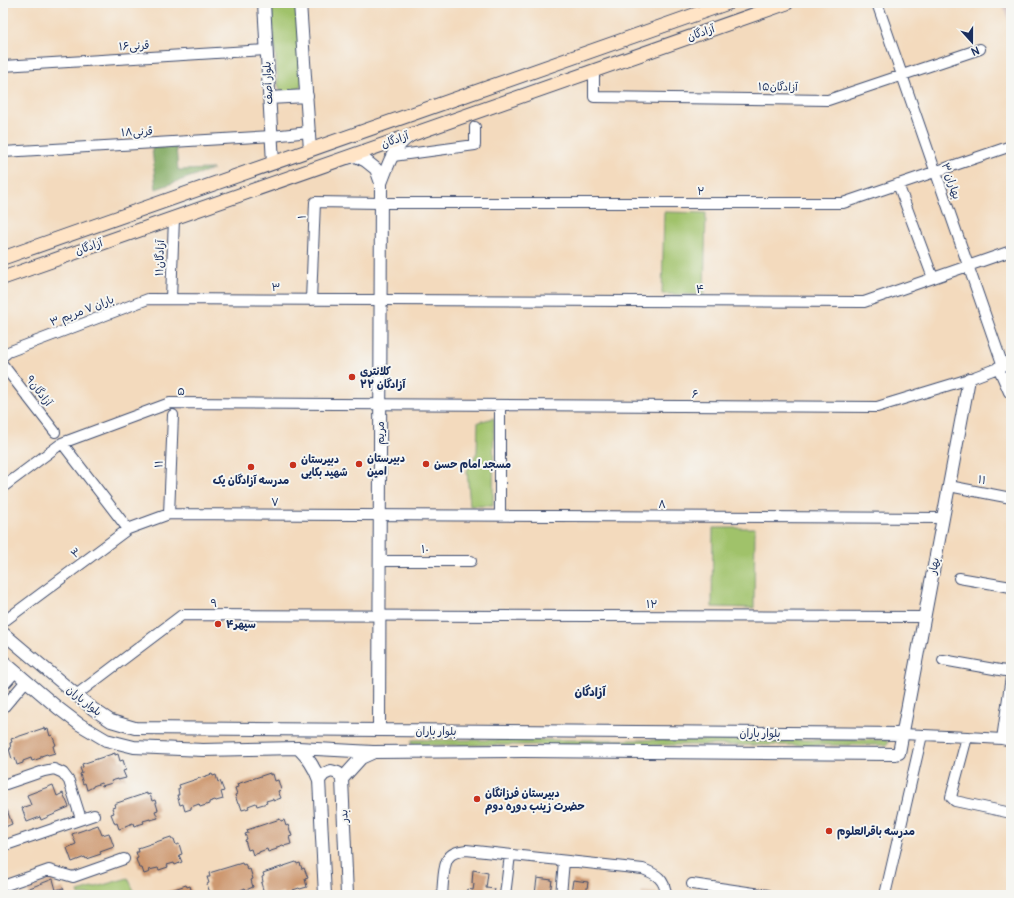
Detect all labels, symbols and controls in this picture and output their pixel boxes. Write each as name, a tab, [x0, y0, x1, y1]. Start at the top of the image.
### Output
street label: آزادگان	[686, 22, 718, 44]
north arrow	[952, 22, 992, 62]
street label: قرنی۱۶	[118, 39, 150, 54]
text: N	[969, 43, 981, 58]
street label: بلوار آصف	[260, 61, 277, 105]
street label: آزادگان۱۵	[758, 80, 799, 94]
street label: قرنی۱۸	[121, 125, 153, 140]
street label: آزادگان	[380, 129, 412, 151]
street label: بهاران ۳	[938, 161, 963, 201]
street label: ۲	[697, 185, 705, 198]
street label: ۱	[295, 215, 309, 219]
street label: آزادگان	[74, 236, 106, 258]
street label: آزادگان۱۱	[153, 238, 167, 276]
street label: ۳	[271, 281, 281, 294]
street label: ۴	[696, 283, 704, 296]
street label: باران ۷ مریم ۳	[48, 293, 117, 331]
place label: کلانتری ۲۲ آزادگان	[360, 365, 407, 391]
marker: کلانتری ۲۲ آزادگان	[347, 372, 357, 382]
street label: آزادگان۹	[23, 373, 56, 410]
street label: ۵	[177, 385, 185, 398]
street label: ۶	[692, 388, 699, 401]
street label: مریم	[374, 421, 389, 445]
place label: دبیرستان امین	[367, 452, 405, 478]
place label: دبیرستان شهید بکایی	[301, 453, 347, 480]
place label: مسجد امام حسن	[434, 458, 511, 473]
marker: دبیرستان امین	[354, 459, 364, 469]
marker: مسجد امام حسن	[421, 459, 431, 469]
street label: ۱۱	[152, 460, 166, 468]
marker: دبیرستان شهید بکایی	[288, 460, 298, 470]
marker: مدرسه آزادگان یک	[246, 462, 256, 472]
place label: مدرسه آزادگان یک	[213, 473, 289, 487]
street label: ۱۱	[977, 473, 987, 487]
street label: ۷	[271, 496, 279, 509]
street label: ۸	[658, 498, 666, 511]
street label: ۱۰	[421, 543, 429, 556]
street label: ۳	[68, 545, 84, 561]
street label: بهار	[926, 557, 943, 577]
street label: ۹	[211, 597, 217, 610]
street label: ۱۲	[646, 598, 658, 611]
place label: سپهر۴	[226, 618, 256, 632]
marker: سپهر۴	[213, 619, 223, 629]
street label: بلوار باران	[63, 683, 104, 720]
district label: آزادگان	[574, 684, 606, 700]
street label: بلوار باران	[415, 725, 457, 739]
street label: بلوار باران	[739, 727, 781, 741]
place label: دبیرستان فرزانگان حضرت زینب دوره دوم	[485, 786, 585, 815]
marker: دبیرستان فرزانگان حضرت زینب دوره دوم	[472, 794, 482, 804]
street label: بدر	[337, 809, 352, 824]
place label: مدرسه باقرالعلوم	[837, 825, 915, 840]
marker: مدرسه باقرالعلوم	[824, 826, 834, 836]

